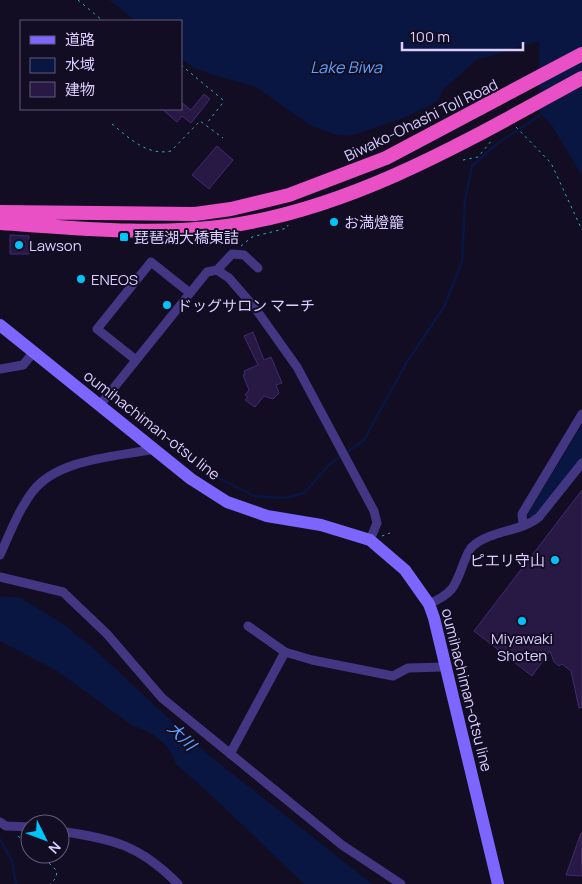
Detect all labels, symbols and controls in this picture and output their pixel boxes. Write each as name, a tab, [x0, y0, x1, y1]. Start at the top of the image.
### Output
legend	[20, 20, 182, 110]
scale bar	[402, 20, 523, 52]
text: 100 m	[410, 26, 450, 47]
text: 道路	[65, 29, 95, 50]
text: 水域	[65, 54, 95, 75]
water label: Lake Biwa	[310, 56, 383, 78]
street label: Biwako-Ohashi Toll Road	[341, 74, 501, 166]
text: 建物	[65, 79, 95, 100]
place label: お満燈籠	[344, 212, 404, 233]
marker: お満燈籠	[328, 216, 340, 228]
place label: 琵琶湖大橋東詰	[134, 227, 239, 248]
marker: 琵琶湖大橋東詰	[118, 231, 130, 243]
place label: Lawson	[29, 235, 82, 256]
marker: Lawson	[13, 239, 25, 251]
place label: ENEOS	[91, 269, 138, 290]
marker: ENEOS	[75, 273, 87, 285]
place label: ドッグサロン マーチ	[177, 295, 315, 316]
marker: ドッグサロン マーチ	[161, 299, 173, 311]
street label: oumihachiman-otsu line	[80, 365, 225, 485]
place label: ピエリ守山	[470, 550, 545, 571]
marker: ピエリ守山	[549, 554, 561, 566]
street label: oumihachiman-otsu line	[437, 606, 498, 774]
marker: Miyawaki Shoten	[516, 615, 528, 627]
place label: Miyawaki Shoten	[491, 628, 553, 666]
water label: 大川	[163, 717, 203, 757]
north arrow	[20, 814, 70, 864]
text: N	[45, 838, 65, 858]

